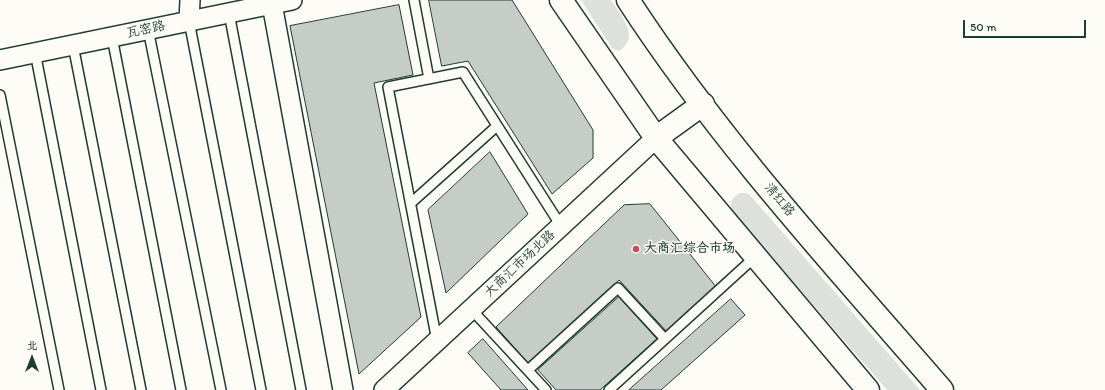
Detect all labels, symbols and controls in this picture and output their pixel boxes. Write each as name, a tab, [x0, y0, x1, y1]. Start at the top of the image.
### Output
scale bar	[965, 12, 1088, 38]
street label: 瓦窑路	[125, 18, 167, 42]
text: 50 m	[970, 20, 996, 34]
street label: 清红路	[760, 180, 798, 220]
street label: 大商汇市场北路	[481, 227, 559, 301]
place label: 大商汇综合市场	[644, 241, 735, 257]
marker: 大商汇综合市场	[631, 244, 641, 254]
north arrow	[12, 338, 52, 378]
text: 北	[27, 339, 38, 352]

